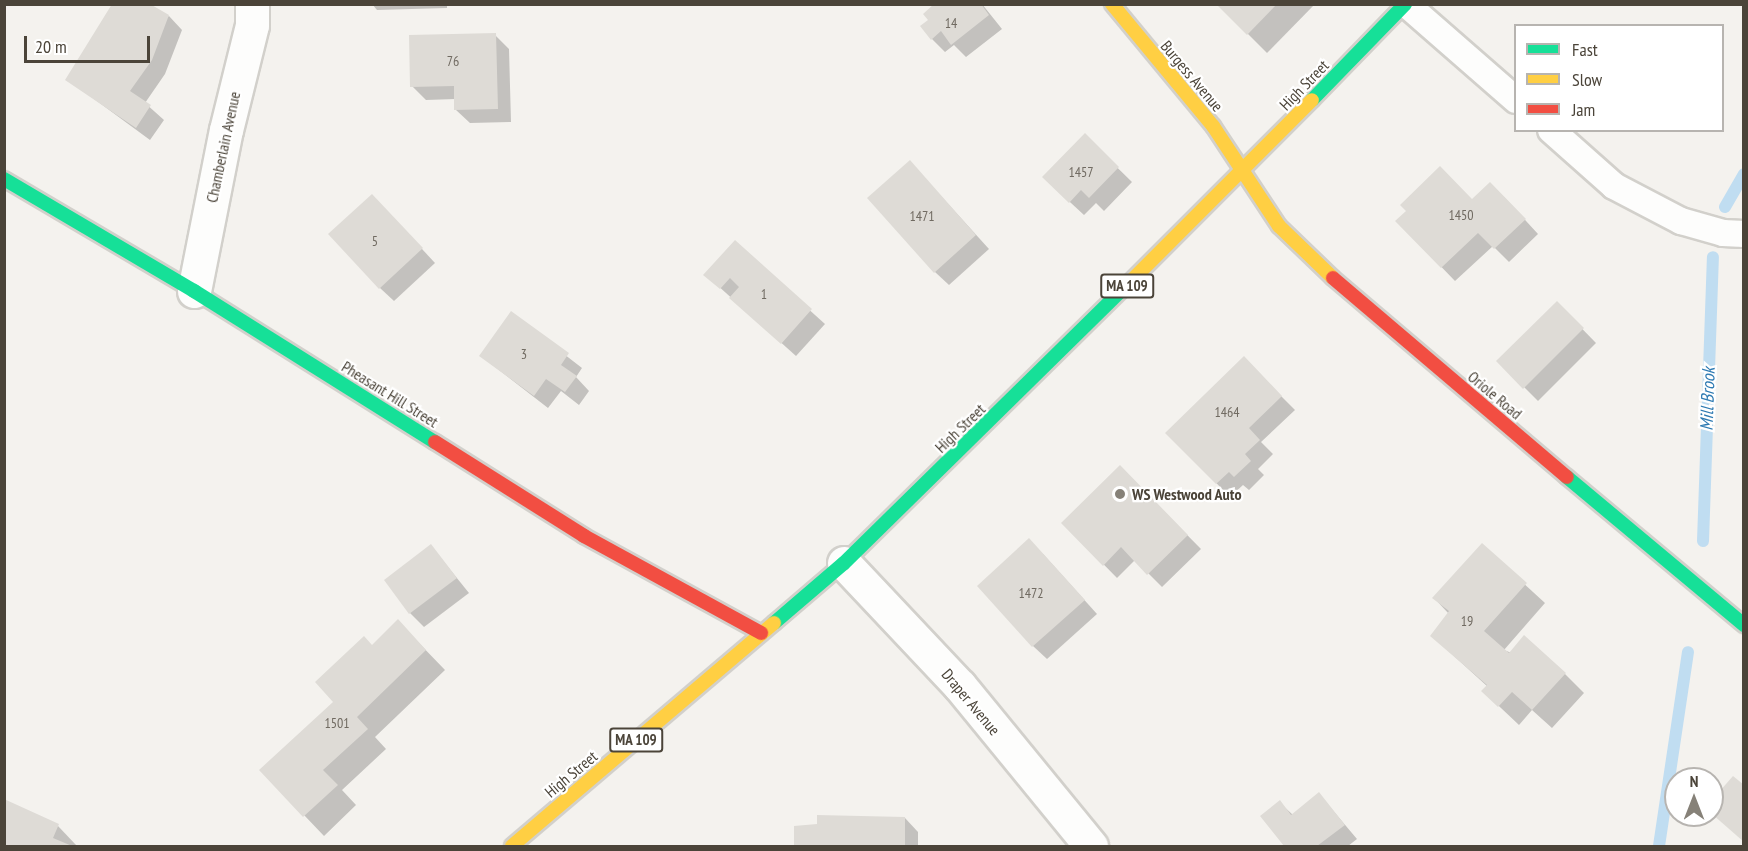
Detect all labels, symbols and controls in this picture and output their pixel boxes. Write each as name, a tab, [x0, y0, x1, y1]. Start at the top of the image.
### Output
house number: 14	[945, 15, 957, 31]
scale bar	[27, 24, 153, 62]
legend	[1514, 24, 1724, 132]
text: 20 m	[35, 35, 67, 58]
street label: Burgess Avenue	[1157, 36, 1227, 116]
text: Fast	[1572, 38, 1598, 61]
house number: 76	[447, 53, 459, 69]
street label: High Street	[1275, 56, 1333, 114]
text: Slow	[1572, 68, 1602, 91]
street label: Chamberlain Avenue	[202, 89, 244, 205]
text: Jam	[1572, 98, 1595, 121]
house number: 1457	[1068, 164, 1094, 180]
house number: 1450	[1448, 207, 1474, 223]
house number: 1471	[909, 208, 935, 224]
house number: 5	[372, 233, 378, 249]
road number: MA 109	[1098, 274, 1156, 298]
house number: 1	[761, 286, 767, 302]
house number: 3	[521, 346, 527, 362]
street label: Pheasant Hill Street	[338, 357, 442, 431]
street label: Oriole Road	[1464, 367, 1526, 423]
water label: Mill Brook	[1696, 367, 1720, 431]
street label: High Street	[931, 399, 989, 457]
house number: 1464	[1214, 404, 1240, 420]
place label: WS Westwood Auto	[1132, 484, 1242, 504]
marker: WS Westwood Auto	[1113, 487, 1127, 501]
house number: 1472	[1018, 585, 1044, 601]
house number: 19	[1461, 613, 1473, 629]
street label: Draper Avenue	[938, 665, 1004, 739]
house number: 1501	[324, 715, 350, 731]
road number: MA 109	[608, 728, 664, 752]
street label: High Street	[541, 747, 601, 801]
north arrow	[1664, 767, 1724, 827]
text: N	[1690, 771, 1698, 791]

